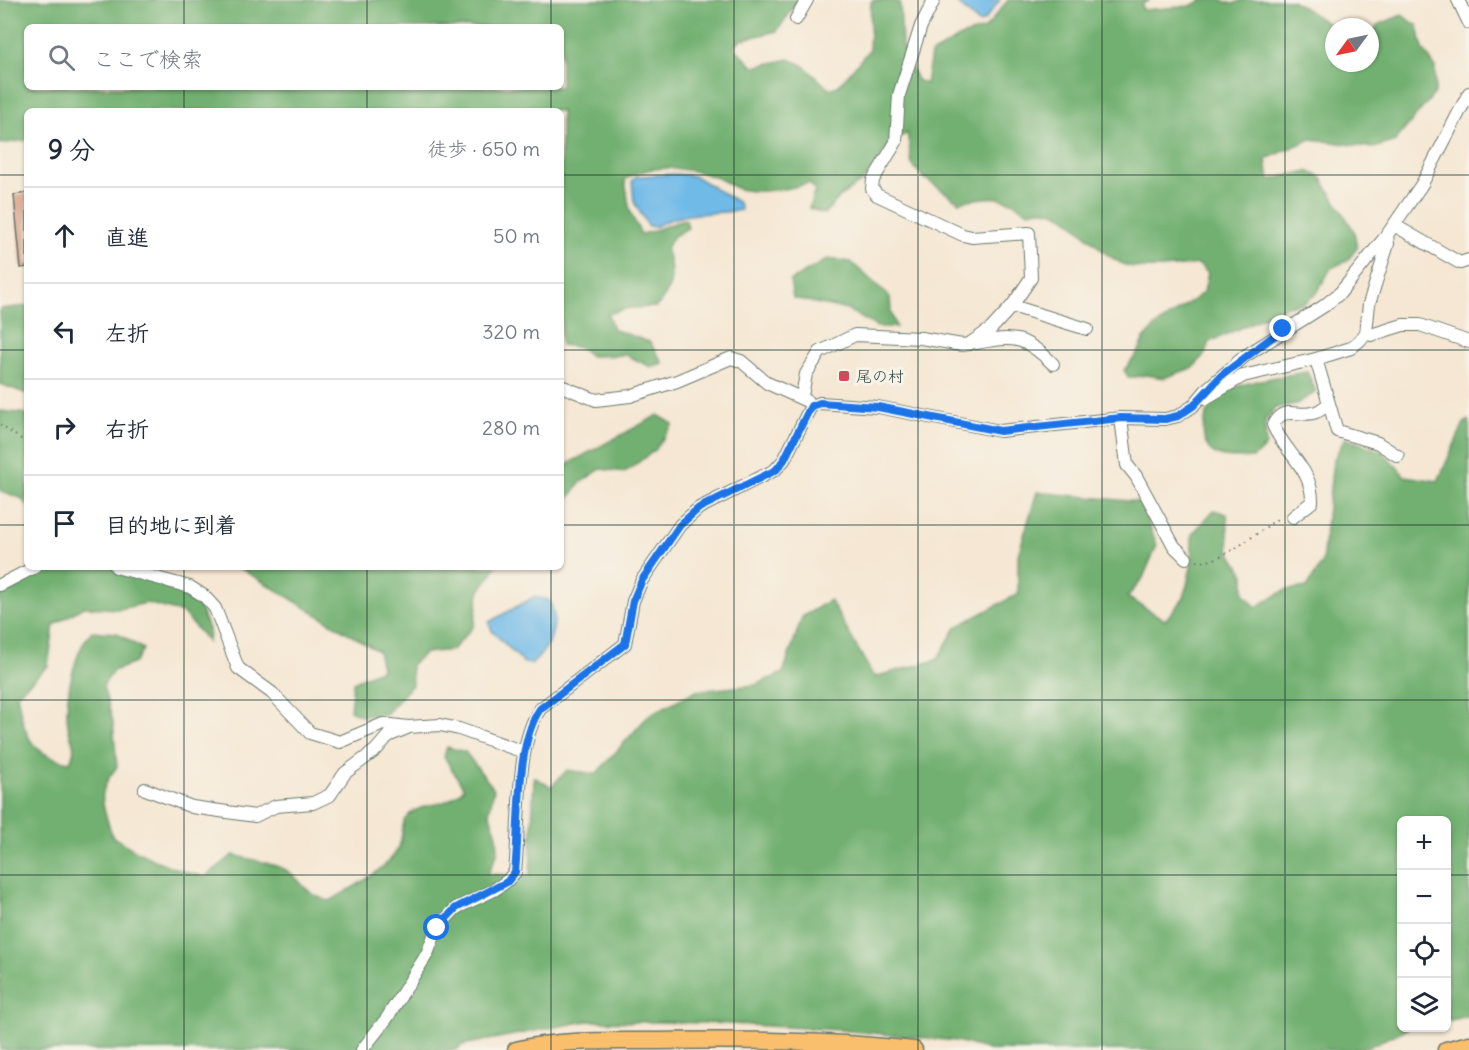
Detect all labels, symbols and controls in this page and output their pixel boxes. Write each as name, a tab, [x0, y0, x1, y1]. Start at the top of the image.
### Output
north arrow	[1325, 18, 1379, 72]
search box	[24, 24, 564, 90]
icon: search	[45, 41, 78, 74]
text: ここで検索	[93, 45, 203, 73]
text: 9 分	[48, 133, 95, 166]
text: 徒歩 · 650 m	[428, 136, 540, 161]
icon: ahead	[48, 219, 81, 252]
text: 直進	[105, 223, 149, 251]
text: 50 m	[493, 223, 540, 248]
icon: left	[48, 315, 81, 348]
route end	[1269, 315, 1295, 341]
text: 左折	[105, 319, 149, 347]
text: 320 m	[482, 319, 540, 344]
place label: 尾の村	[856, 366, 904, 386]
marker: 尾の村	[837, 369, 851, 383]
icon: right	[48, 411, 81, 444]
text: 右折	[105, 415, 149, 443]
text: 280 m	[482, 415, 540, 440]
icon: arrive	[48, 507, 81, 540]
text: 目的地に到着	[105, 511, 237, 539]
map controls	[1397, 816, 1451, 1032]
button: +	[1397, 816, 1451, 870]
button: −	[1397, 870, 1451, 924]
route start	[423, 914, 449, 940]
button: locate	[1397, 924, 1451, 978]
button: layers	[1397, 978, 1451, 1032]

